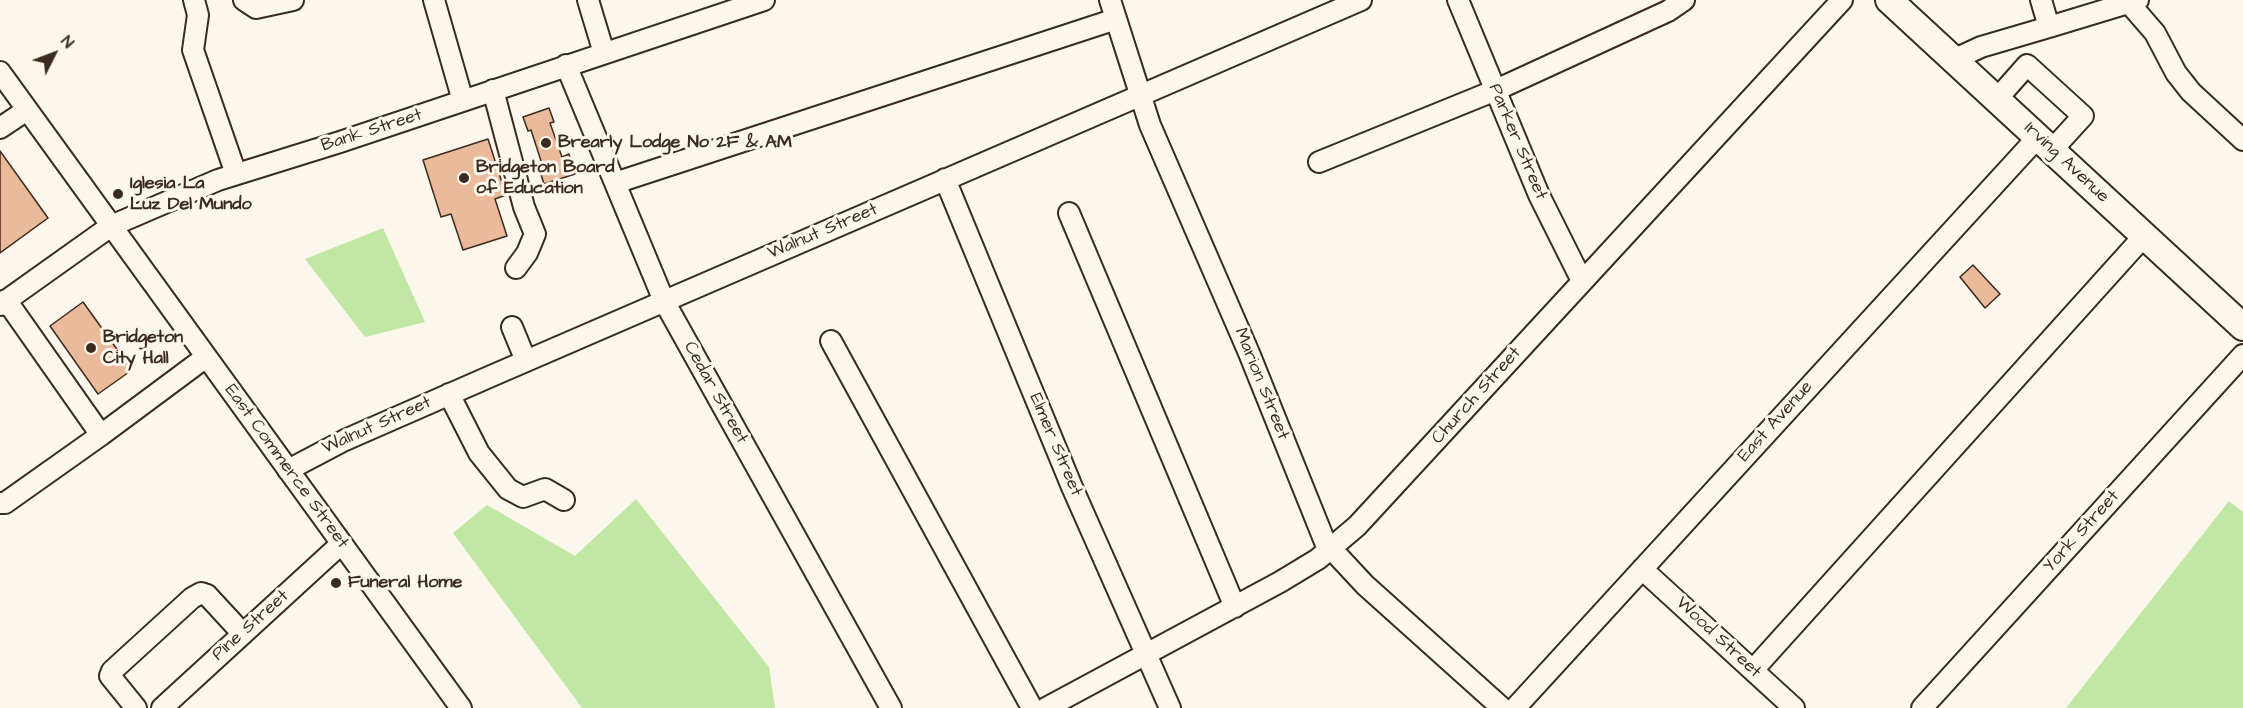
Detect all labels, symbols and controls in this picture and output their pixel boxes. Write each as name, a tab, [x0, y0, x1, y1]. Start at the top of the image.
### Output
north arrow	[24, 24, 84, 84]
text: N	[56, 31, 79, 53]
street label: Parker Street	[1483, 81, 1551, 203]
street label: Bank Street	[319, 105, 425, 157]
street label: Irving Avenue	[2019, 118, 2113, 208]
place label: Brearly Lodge No 2F & AM	[558, 132, 792, 154]
marker: Brearly Lodge No 2F & AM	[539, 136, 553, 150]
place label: Bridgeton Board of Education	[476, 157, 615, 200]
marker: Bridgeton Board of Education	[457, 171, 471, 185]
place label: Iglesia La Luz Del Mundo	[130, 173, 252, 216]
marker: Iglesia La Luz Del Mundo	[111, 187, 125, 201]
street label: Walnut Street	[765, 199, 881, 265]
street label: Marion Street	[1229, 325, 1293, 443]
place label: Bridgeton City Hall	[103, 327, 183, 370]
street label: Cedar Street	[678, 338, 752, 448]
marker: Bridgeton City Hall	[84, 341, 98, 355]
street label: Church Street	[1428, 343, 1526, 449]
street label: East Avenue	[1734, 377, 1818, 467]
street label: East Commerce Street	[219, 381, 353, 553]
street label: Elmer Street	[1024, 390, 1086, 500]
street label: Walnut Street	[319, 392, 435, 460]
street label: York Street	[2039, 486, 2125, 578]
place label: Funeral Home	[348, 572, 462, 594]
marker: Funeral Home	[329, 576, 343, 590]
street label: Pine Street	[208, 586, 294, 666]
street label: Wood Street	[1671, 593, 1765, 683]

